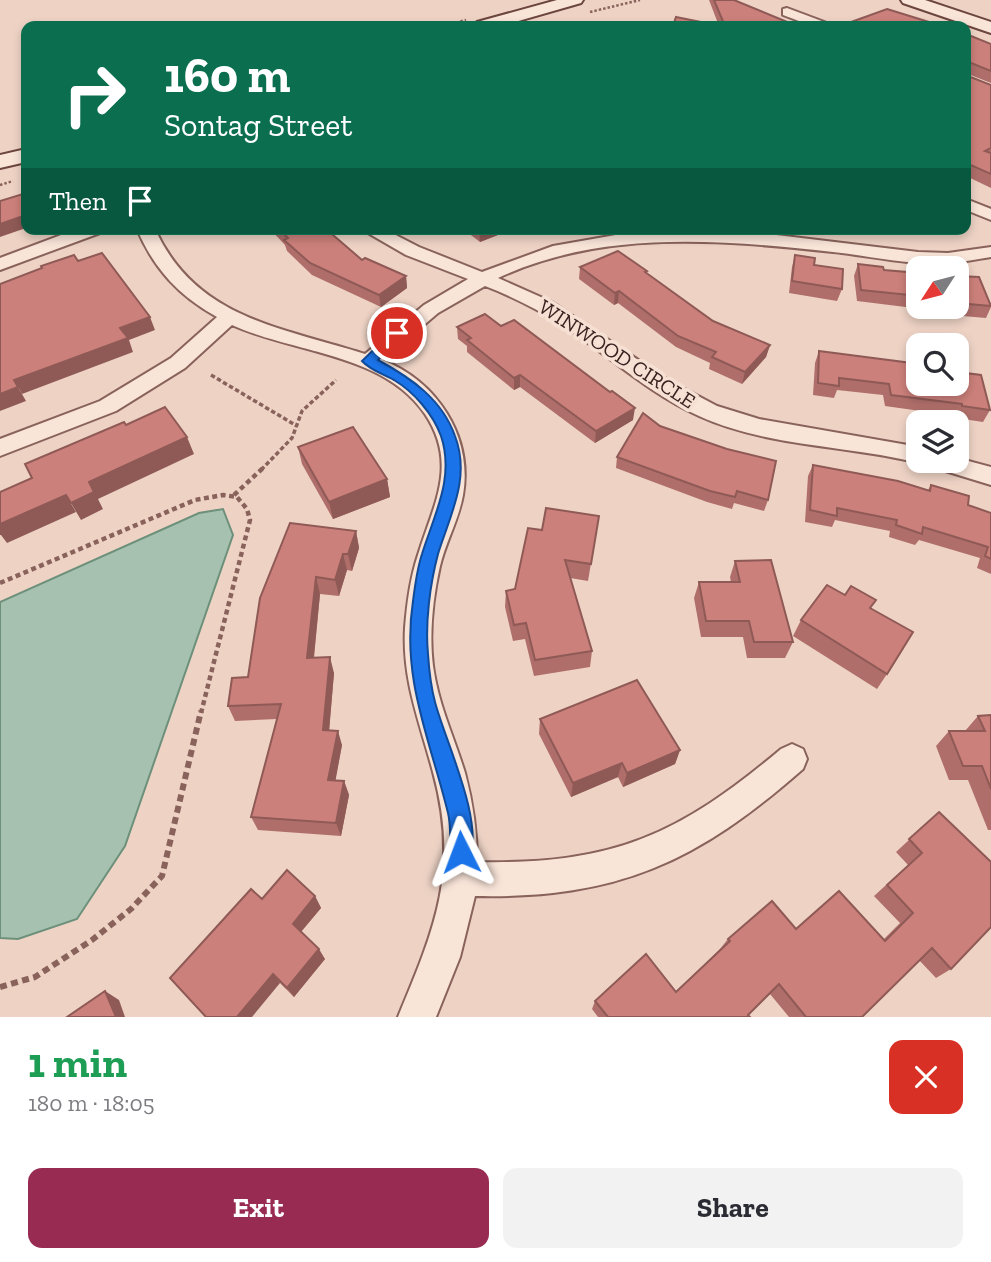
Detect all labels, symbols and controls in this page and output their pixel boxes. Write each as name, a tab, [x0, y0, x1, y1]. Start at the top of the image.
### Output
text: 160 m	[164, 46, 290, 105]
icon: right	[49, 49, 140, 140]
text: Sontag Street	[164, 106, 352, 144]
icon: arrive	[121, 182, 159, 220]
text: Then	[49, 185, 107, 217]
north arrow	[906, 256, 970, 318]
map controls	[906, 256, 969, 473]
street label: WINWOOD CIRCLE	[534, 294, 700, 413]
pin	[367, 303, 427, 363]
icon: arrive	[378, 314, 416, 352]
button: search	[906, 333, 969, 396]
button: layers	[906, 410, 969, 473]
position arrow	[424, 815, 498, 889]
text: 1 min	[28, 1037, 127, 1088]
button: close	[889, 1040, 963, 1114]
text: 180 m · 18:05	[28, 1089, 154, 1117]
button: Exit	[28, 1168, 489, 1248]
button: Share	[503, 1168, 963, 1248]

